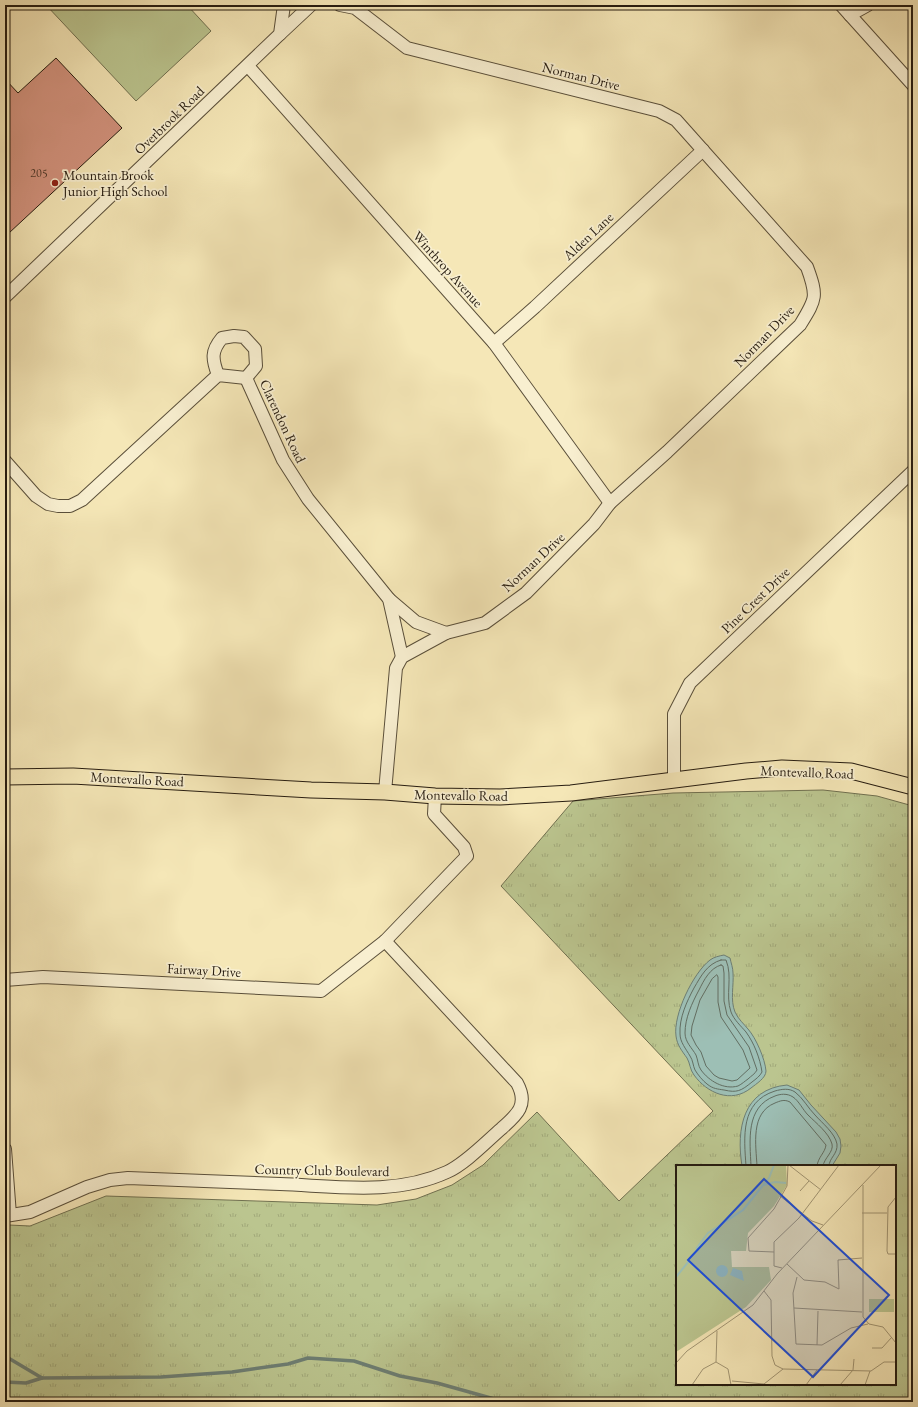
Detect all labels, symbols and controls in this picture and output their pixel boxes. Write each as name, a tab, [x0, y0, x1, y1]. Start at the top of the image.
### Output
street label: Norman Drive	[540, 58, 622, 94]
street label: Overbrook Road	[130, 81, 209, 158]
house number: 205	[30, 165, 48, 181]
place label: Mountain Brook Junior High School	[62, 166, 168, 200]
marker: Mountain Brook Junior High School	[50, 178, 60, 188]
street label: Alden Lane	[558, 208, 617, 265]
street label: Winthrop Avenue	[409, 227, 487, 311]
street label: Norman Drive	[730, 301, 798, 371]
street label: Clarendon Road	[256, 376, 311, 466]
street label: Norman Drive	[498, 528, 569, 596]
street label: Pine Crest Drive	[717, 562, 793, 637]
street label: Montevallo Road	[760, 761, 855, 783]
street label: Montevallo Road	[90, 768, 185, 790]
street label: Montevallo Road	[414, 785, 509, 805]
street label: Fairway Drive	[167, 959, 242, 981]
street label: Country Club Boulevard	[254, 1160, 391, 1180]
inset map	[676, 1165, 896, 1385]

